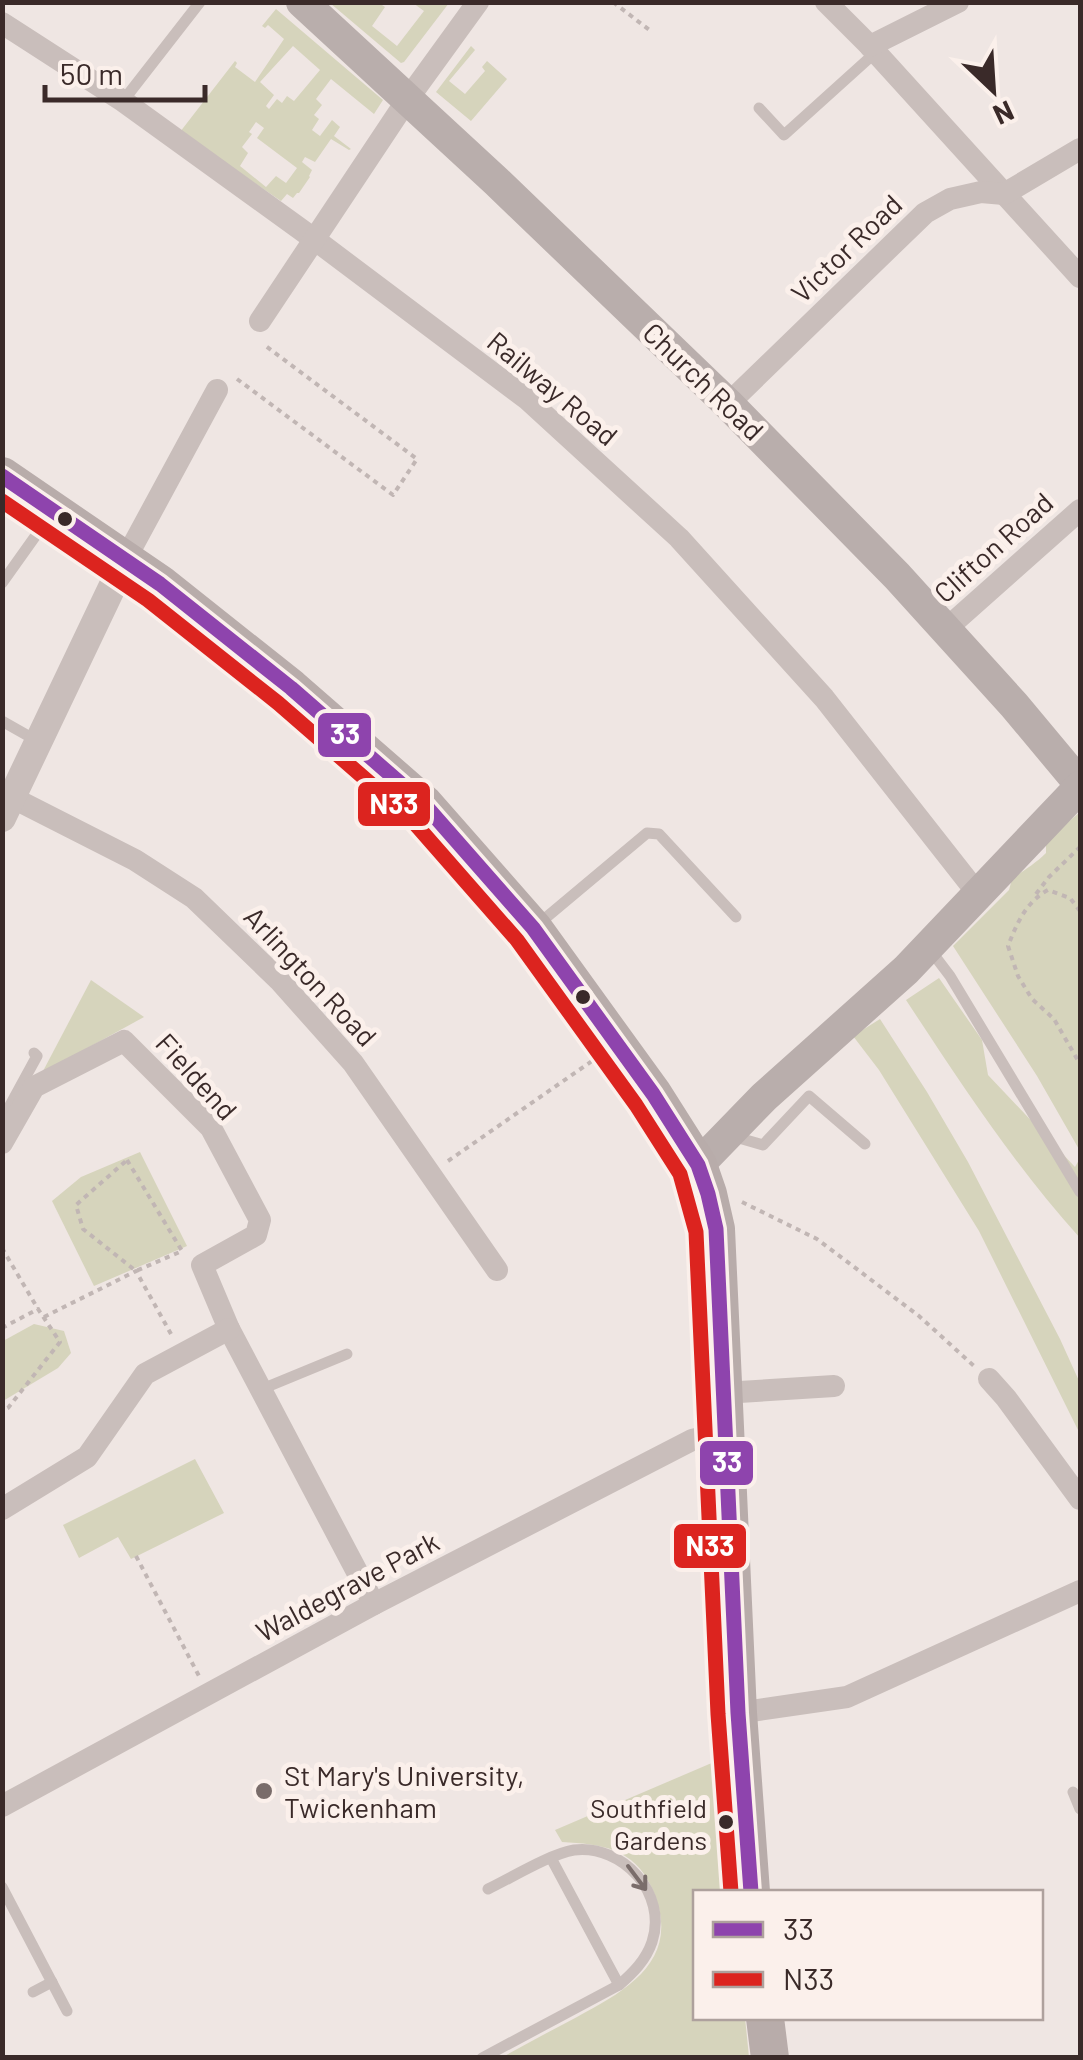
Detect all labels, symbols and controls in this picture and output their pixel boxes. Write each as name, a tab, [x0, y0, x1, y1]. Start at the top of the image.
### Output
scale bar	[45, 40, 205, 102]
north arrow	[943, 40, 1043, 140]
text: 50 m	[60, 55, 123, 91]
text: N	[988, 94, 1020, 133]
street label: Victor Road	[783, 187, 909, 309]
street label: Church Road	[637, 315, 771, 447]
street label: Railway Road	[481, 324, 625, 452]
street label: Clifton Road	[927, 485, 1059, 609]
unlabelled marker	[55, 509, 75, 529]
line badge: 33	[316, 711, 373, 759]
text: 33	[330, 716, 360, 750]
line badge: N33	[356, 780, 432, 828]
text: N33	[370, 786, 418, 820]
street label: Arlington Road	[238, 899, 384, 1053]
unlabelled marker	[573, 987, 593, 1007]
street label: Fieldend	[149, 1026, 245, 1126]
line badge: 33	[698, 1439, 755, 1487]
text: 33	[712, 1444, 742, 1478]
line badge: N33	[672, 1522, 748, 1570]
street label: Waldegrave Park	[250, 1524, 444, 1648]
text: N33	[686, 1528, 734, 1562]
place label: St Mary's University, Twickenham	[284, 1758, 524, 1824]
marker: St Mary's University, Twickenham	[253, 1780, 275, 1802]
place label: Southfield Gardens	[590, 1792, 707, 1855]
marker: Southfield Gardens	[716, 1812, 736, 1832]
one-way arrow	[626, 1864, 647, 1892]
legend	[693, 1890, 1043, 2020]
text: 33	[783, 1910, 814, 1946]
text: N33	[783, 1960, 834, 1996]

